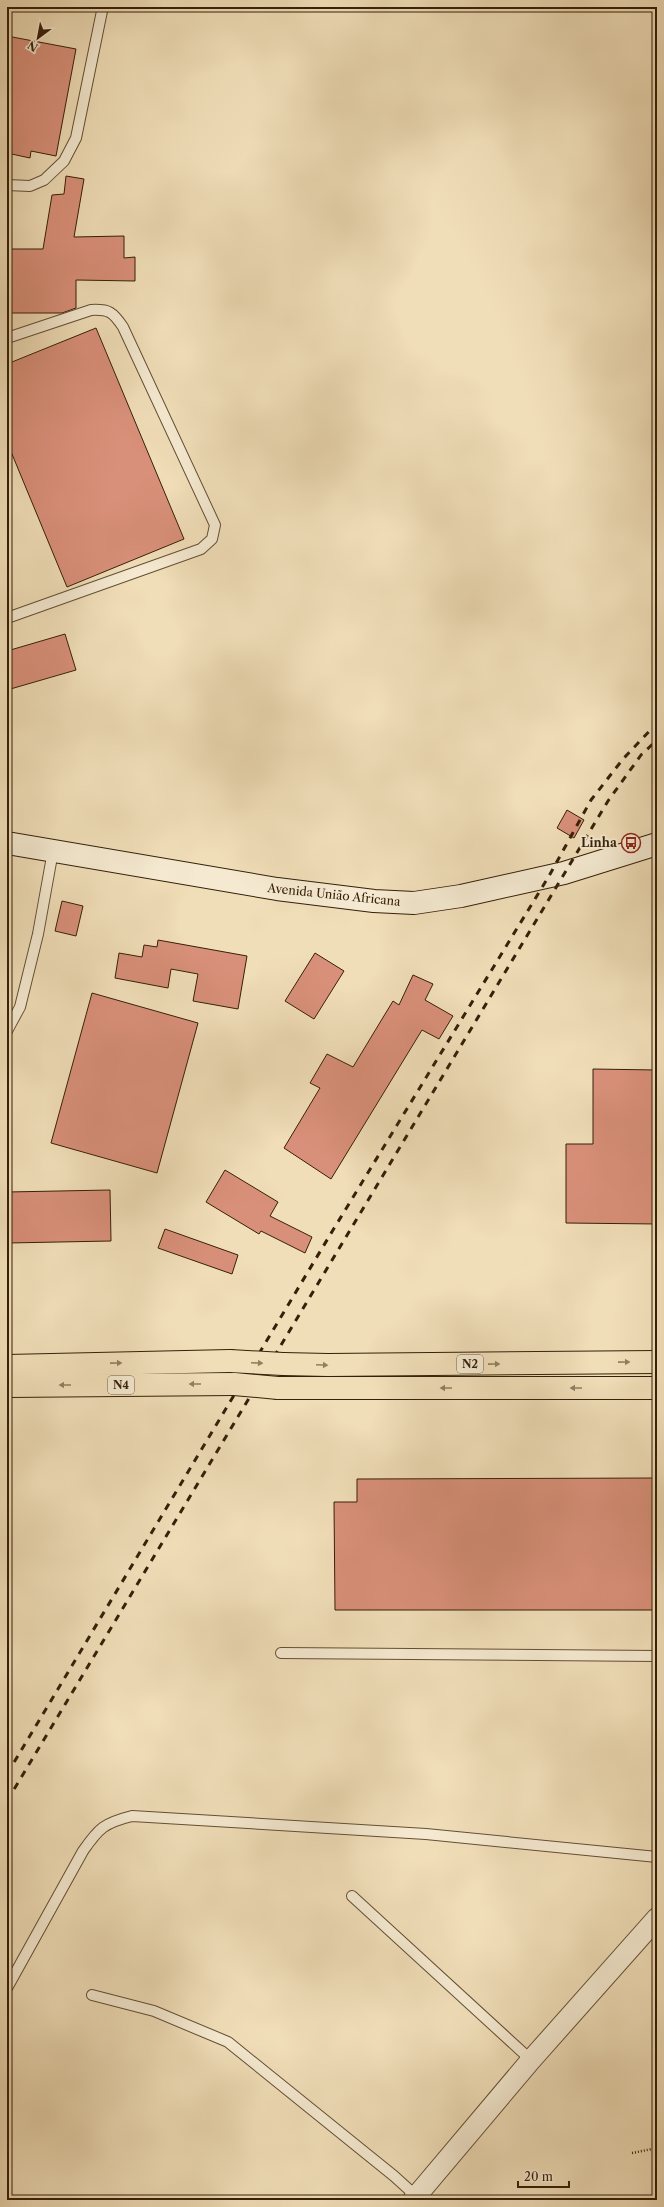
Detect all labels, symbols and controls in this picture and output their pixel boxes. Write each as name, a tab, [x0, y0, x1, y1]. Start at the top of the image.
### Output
north arrow	[18, 18, 58, 58]
text: N	[25, 38, 40, 55]
bus stop icon: Linha	[620, 832, 642, 854]
place label: Linha	[581, 835, 618, 850]
street label: Avenida União Africana	[266, 880, 402, 909]
road number: N2	[457, 1355, 483, 1373]
one-way arrow	[251, 1359, 263, 1366]
one-way arrow	[618, 1359, 631, 1365]
one-way arrow	[110, 1360, 122, 1367]
one-way arrow	[488, 1361, 501, 1367]
one-way arrow	[316, 1362, 329, 1368]
road number: N4	[108, 1376, 134, 1394]
one-way arrow	[189, 1381, 201, 1388]
one-way arrow	[59, 1382, 71, 1389]
one-way arrow	[439, 1385, 452, 1391]
one-way arrow	[569, 1385, 582, 1391]
scale bar	[518, 2163, 569, 2189]
text: 20 m	[524, 2169, 553, 2184]

